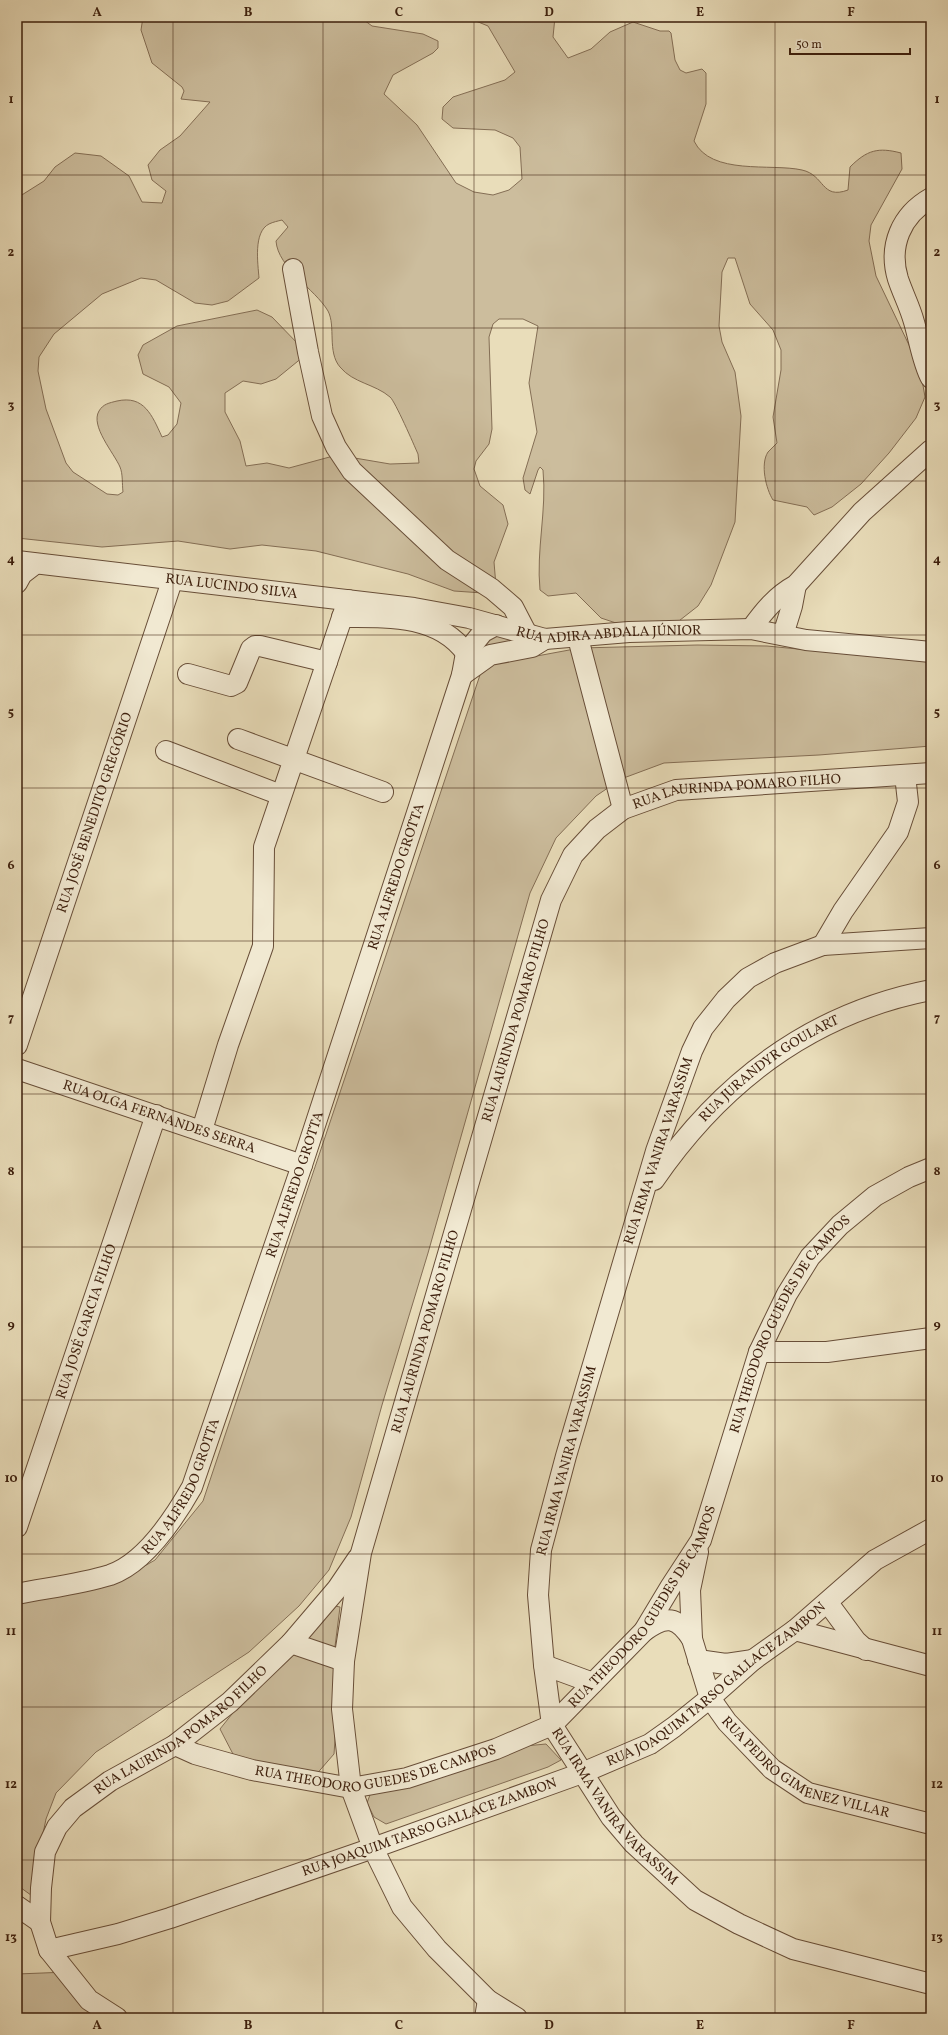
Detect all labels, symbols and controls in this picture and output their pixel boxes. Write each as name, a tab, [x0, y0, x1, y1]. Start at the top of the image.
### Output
text: A	[92, 4, 102, 22]
text: B	[244, 4, 253, 22]
text: C	[395, 4, 403, 22]
text: D	[544, 4, 554, 22]
text: E	[696, 4, 704, 22]
text: F	[847, 4, 855, 22]
scale bar	[790, 30, 910, 56]
text: 50 m	[796, 37, 822, 53]
text: 1	[8, 91, 14, 109]
text: 1	[934, 91, 940, 109]
text: 2	[8, 244, 15, 262]
text: 2	[934, 244, 941, 262]
text: 3	[8, 397, 15, 415]
text: 3	[934, 397, 941, 415]
text: 4	[7, 551, 15, 569]
text: 4	[933, 551, 941, 569]
street label: RUA LUCINDO SILVA	[164, 569, 299, 604]
street label: RUA ADIRA ABDALA JÚNIOR	[514, 621, 702, 649]
text: 5	[8, 704, 14, 722]
text: 5	[934, 704, 940, 722]
street label: RUA JOSÉ BENEDITO GREGÓRIO	[52, 710, 137, 915]
street label: RUA LAURINDA POMARO FILHO	[630, 770, 841, 814]
street label: RUA ALFREDO GROTTA	[363, 801, 429, 953]
text: 6	[7, 857, 15, 875]
text: 6	[933, 857, 941, 875]
street label: RUA LAURINDA POMARO FILHO	[477, 917, 554, 1124]
text: 7	[8, 1010, 14, 1028]
text: 7	[934, 1010, 940, 1028]
street label: RUA JURANDYR GOULART	[695, 1011, 842, 1126]
street label: RUA IRMA VANIRA VARASSIM	[620, 1055, 698, 1247]
street label: RUA OLGA FERNANDES SERRA	[60, 1076, 258, 1158]
street label: RUA ALFREDO GROTTA	[262, 1109, 328, 1260]
text: 8	[7, 1163, 15, 1181]
text: 8	[933, 1163, 941, 1181]
street label: RUA THEODORO GUEDES DE CAMPOS	[725, 1211, 855, 1436]
street label: RUA LAURINDA POMARO FILHO	[387, 1228, 464, 1435]
street label: RUA JOSÉ GARCIA FILHO	[51, 1241, 121, 1401]
text: 9	[7, 1316, 15, 1334]
text: 9	[933, 1316, 941, 1334]
street label: RUA IRMA VANIRA VARASSIM	[532, 1364, 602, 1558]
street label: RUA ALFREDO GROTTA	[138, 1416, 224, 1559]
text: 10	[4, 1470, 18, 1488]
text: 10	[930, 1470, 944, 1488]
street label: RUA THEODORO GUEDES DE CAMPOS	[564, 1503, 721, 1712]
street label: RUA JOAQUIM TARSO GALLACE ZAMBON	[603, 1598, 830, 1771]
text: 11	[6, 1623, 16, 1641]
text: 11	[932, 1623, 942, 1641]
street label: RUA LAURINDA POMARO FILHO	[90, 1661, 272, 1799]
street label: RUA PEDRO GIMENEZ VILLAR	[717, 1712, 892, 1823]
street label: RUA IRMA VANIRA VARASSIM	[547, 1724, 682, 1889]
street label: RUA THEODORO GUEDES DE CAMPOS	[253, 1740, 498, 1797]
street label: RUA JOAQUIM TARSO GALLACE ZAMBON	[299, 1773, 559, 1881]
text: 12	[5, 1776, 17, 1794]
text: 12	[931, 1776, 943, 1794]
text: 13	[5, 1929, 17, 1947]
text: 13	[931, 1929, 943, 1947]
text: A	[92, 2017, 102, 2035]
text: B	[244, 2017, 253, 2035]
text: C	[395, 2017, 403, 2035]
text: D	[544, 2017, 554, 2035]
text: E	[696, 2017, 704, 2035]
text: F	[847, 2017, 855, 2035]

